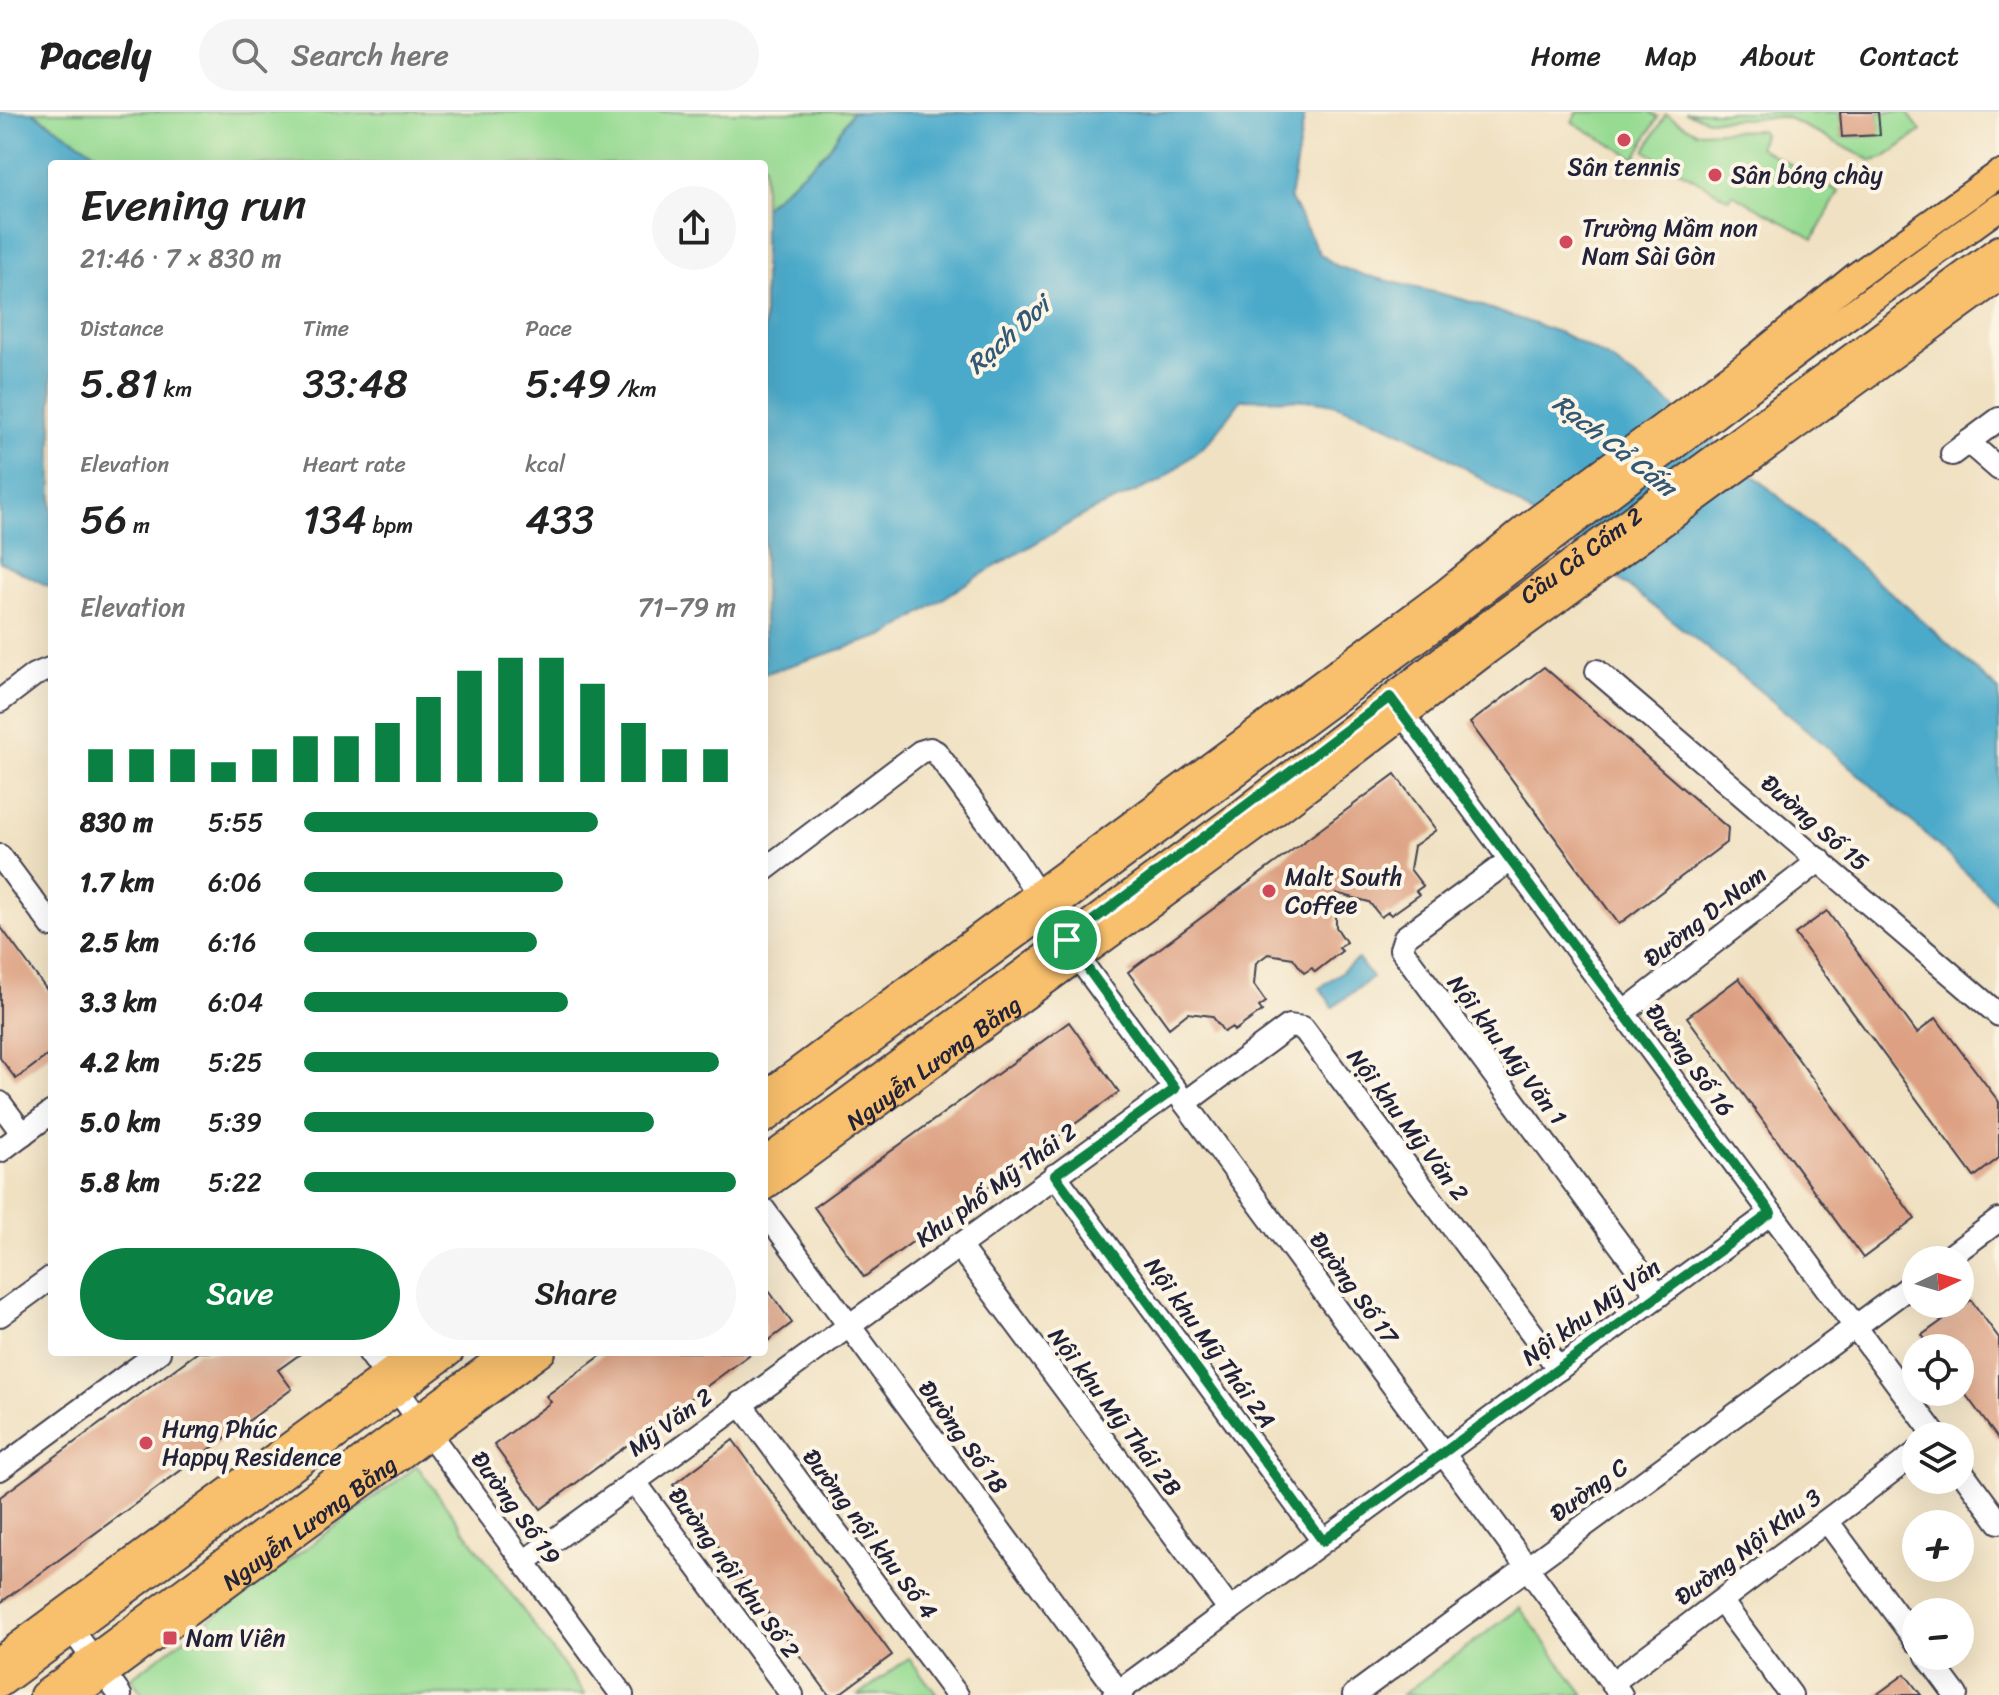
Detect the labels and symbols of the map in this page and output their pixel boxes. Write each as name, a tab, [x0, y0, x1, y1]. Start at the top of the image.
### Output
marker: Sân tennis	[1615, 131, 1633, 149]
place label: Sân tennis	[1568, 146, 1680, 188]
place label: Sân bóng chày	[1731, 154, 1883, 196]
marker: Sân bóng chày	[1706, 166, 1724, 184]
place label: Trường Mầm non Nam Sài Gòn	[1582, 207, 1758, 277]
marker: Trường Mầm non Nam Sài Gòn	[1557, 233, 1575, 251]
water label: Rạch Dơi	[955, 281, 1064, 386]
water label: Rạch Cả Cấm	[1543, 381, 1690, 510]
street label: Cầu Cả Cấm 2	[1511, 496, 1653, 615]
street label: Đường Số 15	[1751, 763, 1879, 883]
street label: Đường D-Nam	[1634, 854, 1776, 978]
place label: Malt South Coffee	[1285, 856, 1403, 926]
marker: Malt South Coffee	[1260, 882, 1278, 900]
pin	[1033, 906, 1101, 974]
street label: Nội khu Mỹ Văn 1	[1436, 965, 1578, 1135]
street label: Nguyễn Lương Bằng	[837, 984, 1031, 1142]
street label: Đường Số 16	[1634, 994, 1746, 1126]
street label: Nội khu Mỹ Văn 2	[1336, 1039, 1480, 1211]
street label: Khu phố Mỹ Thái 2	[906, 1111, 1086, 1259]
street label: Đường Số 17	[1298, 1222, 1411, 1355]
north arrow	[1902, 1246, 1974, 1318]
street label: Nội khu Mỹ Văn	[1512, 1247, 1670, 1377]
street label: Nội khu Mỹ Thái 2A	[1133, 1248, 1287, 1438]
street label: Nội khu Mỹ Thái 2B	[1037, 1318, 1193, 1506]
street label: Đường Số 18	[907, 1371, 1019, 1503]
street label: Mỹ Văn 2	[618, 1376, 722, 1468]
place label: Hưng Phúc Happy Residence	[162, 1408, 342, 1478]
marker: Hưng Phúc Happy Residence	[137, 1434, 155, 1452]
street label: Đường nội khu Số 4	[791, 1439, 949, 1629]
street label: Đường Số 19	[460, 1442, 572, 1574]
street label: Nguyễn Lương Bằng	[213, 1444, 406, 1602]
street label: Đường C	[1540, 1447, 1638, 1533]
street label: Đường Nội Khu 3	[1665, 1477, 1831, 1617]
street label: Đường nội khu Số 2	[657, 1478, 811, 1668]
place label: Nam Viên	[186, 1617, 286, 1659]
marker: Nam Viên	[161, 1629, 179, 1647]

